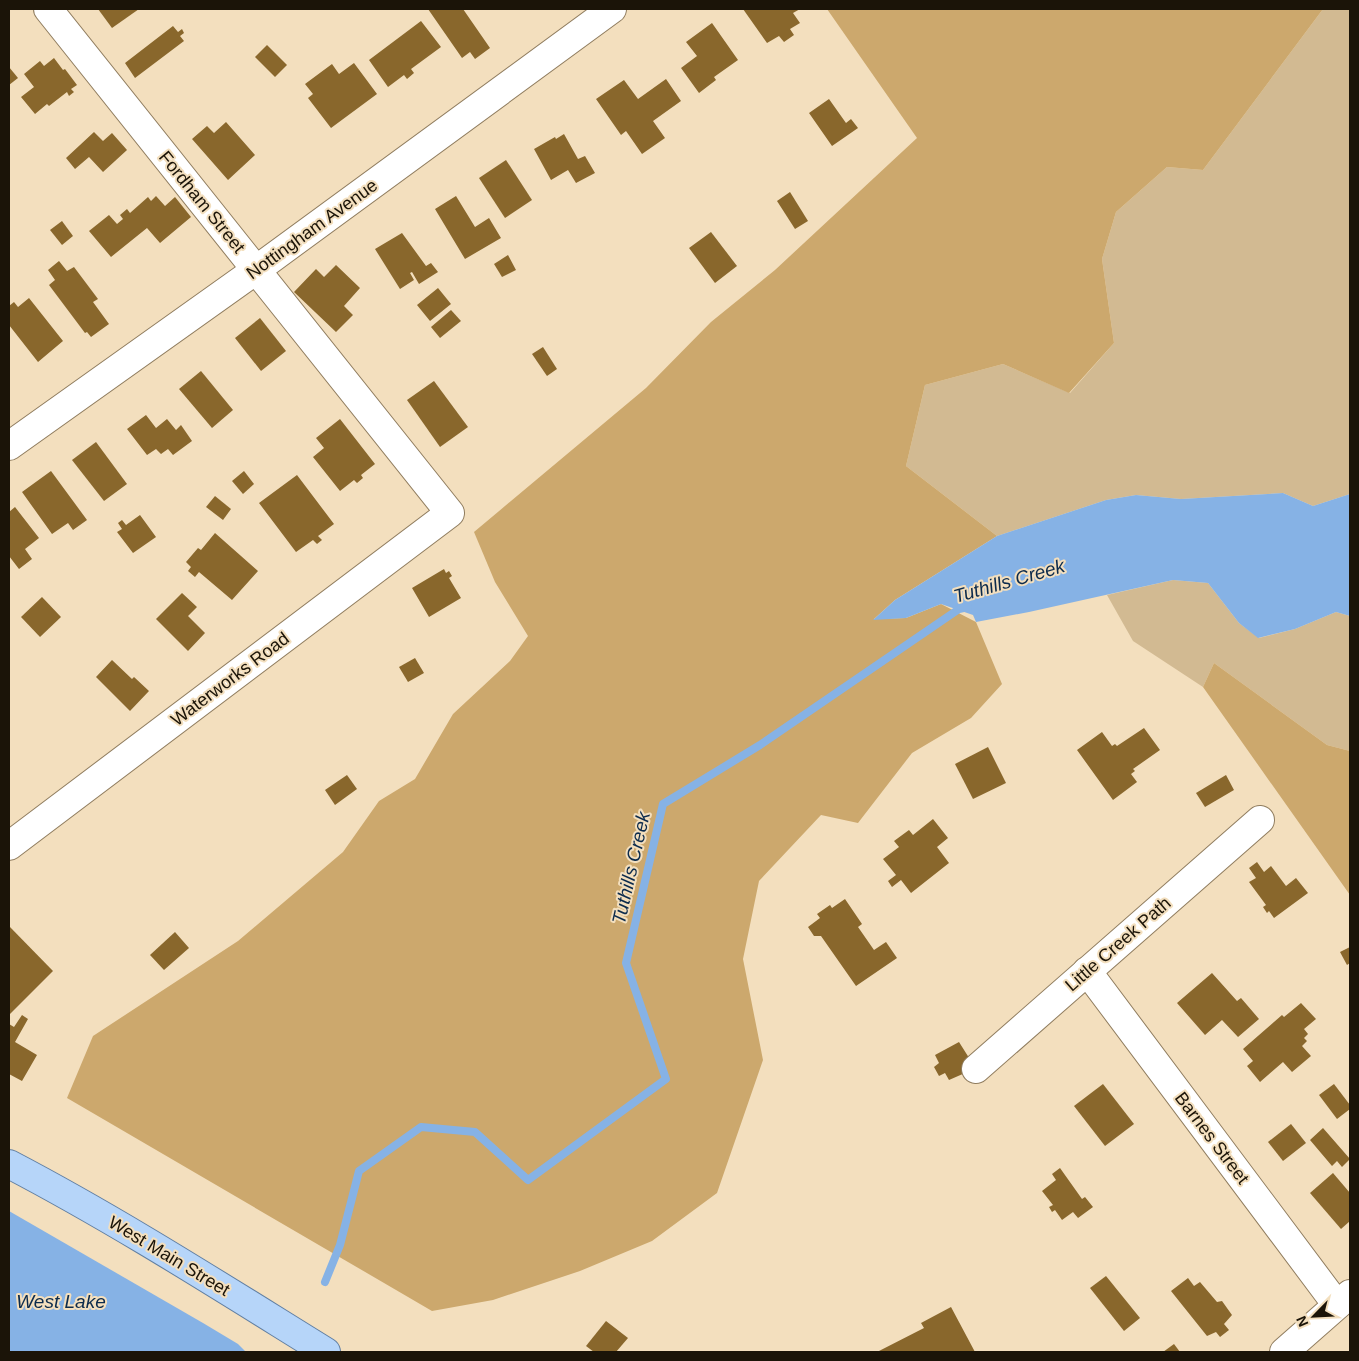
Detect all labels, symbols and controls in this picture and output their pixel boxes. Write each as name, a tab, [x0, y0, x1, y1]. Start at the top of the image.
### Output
street label: Fordham Street	[155, 147, 249, 257]
street label: Nottingham Avenue	[243, 175, 381, 283]
water label: Tuthills Creek	[951, 555, 1068, 607]
street label: Waterworks Road	[167, 628, 293, 730]
water label: Tuthills Creek	[608, 808, 654, 926]
street label: Little Creek Path	[1061, 893, 1175, 995]
street label: Barnes Street	[1171, 1088, 1253, 1188]
street label: West Main Street	[105, 1212, 233, 1300]
water label: West Lake	[16, 1291, 106, 1312]
north arrow	[1289, 1291, 1339, 1341]
text: N	[1293, 1313, 1311, 1329]

